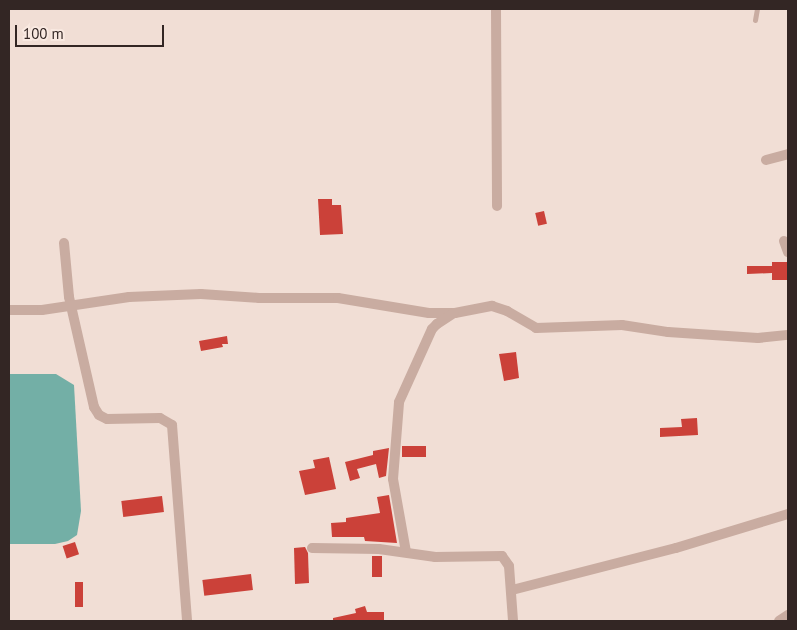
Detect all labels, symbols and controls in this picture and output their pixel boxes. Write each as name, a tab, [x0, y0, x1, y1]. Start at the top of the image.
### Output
scale bar	[18, 15, 166, 47]
text: 100 m	[23, 24, 64, 43]

